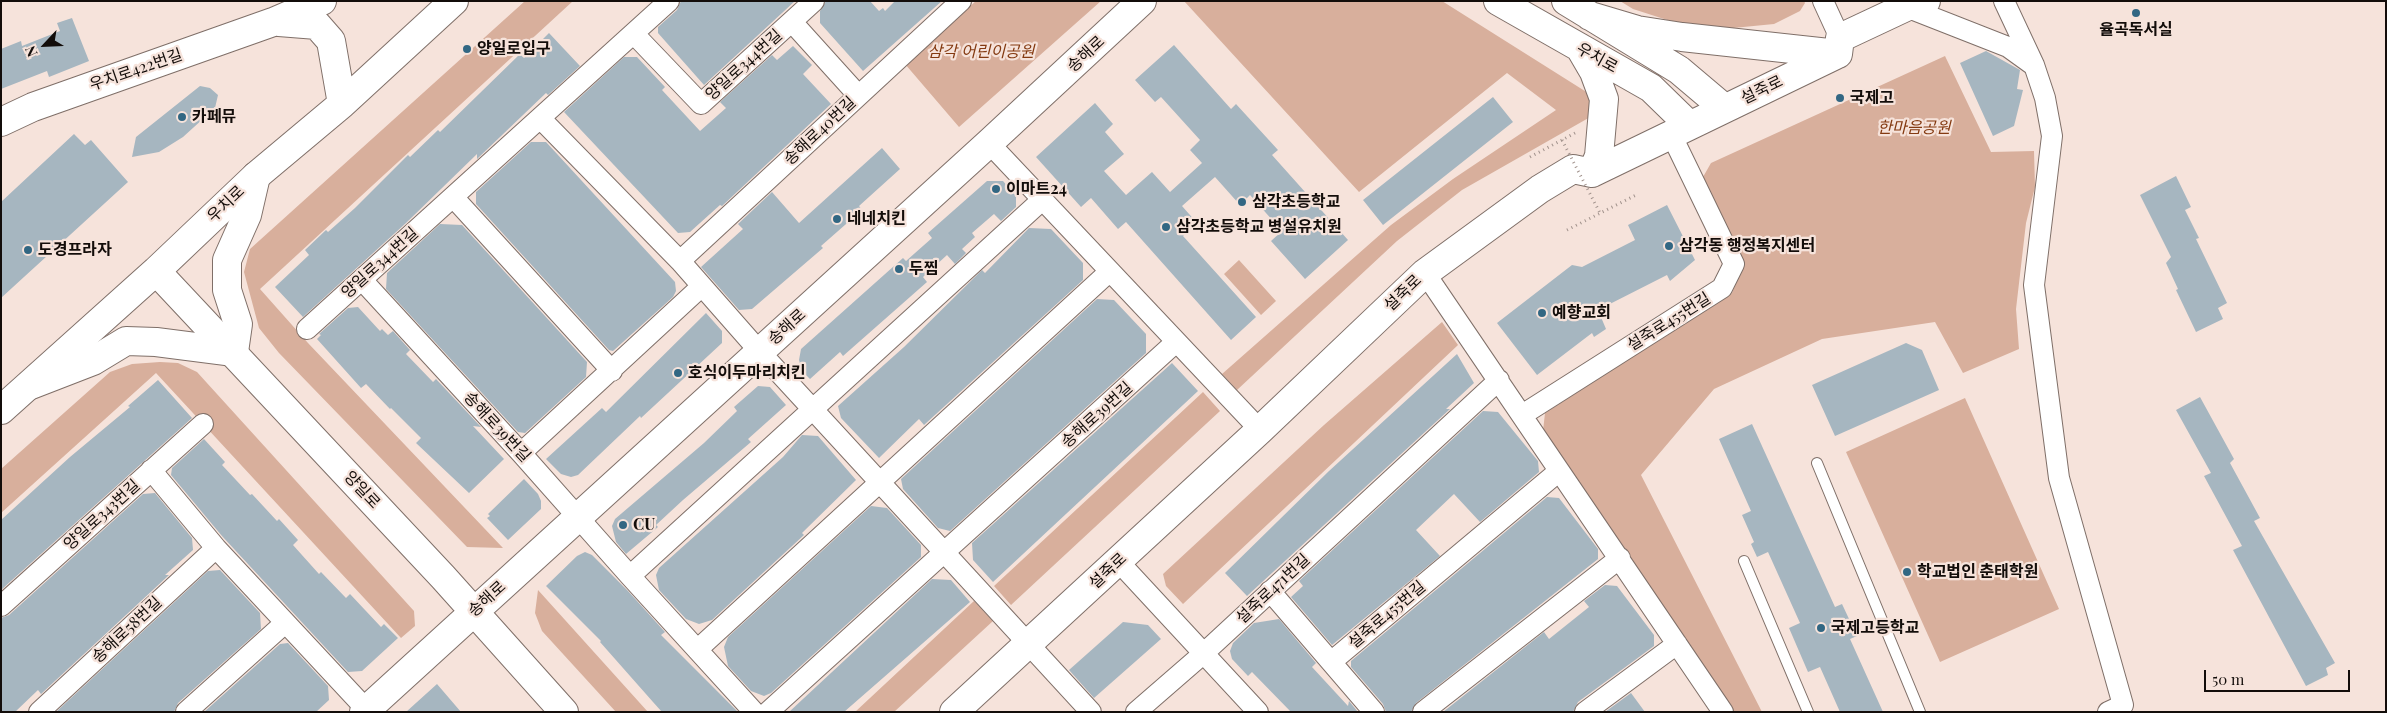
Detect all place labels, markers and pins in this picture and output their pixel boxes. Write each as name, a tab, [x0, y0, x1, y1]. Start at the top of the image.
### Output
marker: 율곡독서실	[2130, 7, 2142, 19]
place label: 율곡독서실	[2099, 20, 2173, 40]
place label: 양일로입구	[477, 39, 551, 59]
marker: 양일로입구	[461, 43, 473, 55]
place label: 국제고	[1850, 88, 1894, 108]
marker: 국제고	[1834, 92, 1846, 104]
place label: 카페뮤	[192, 107, 236, 127]
marker: 카페뮤	[176, 111, 188, 123]
place label: 이마트24	[1006, 179, 1067, 199]
marker: 이마트24	[990, 183, 1002, 195]
place label: 삼각초등학교	[1252, 192, 1340, 212]
marker: 삼각초등학교	[1236, 196, 1248, 208]
place label: 네네치킨	[847, 209, 906, 229]
marker: 네네치킨	[831, 213, 843, 225]
place label: 삼각초등학교 병설유치원	[1176, 217, 1342, 237]
marker: 삼각초등학교 병설유치원	[1160, 221, 1172, 233]
place label: 삼각동 행정복지센터	[1679, 236, 1815, 256]
place label: 도경프라자	[38, 240, 112, 260]
marker: 삼각동 행정복지센터	[1663, 240, 1675, 252]
marker: 도경프라자	[22, 244, 34, 256]
place label: 두찜	[909, 259, 938, 279]
marker: 두찜	[893, 263, 905, 275]
place label: 예향교회	[1552, 303, 1611, 323]
marker: 예향교회	[1536, 307, 1548, 319]
place label: 호식이두마리치킨	[688, 363, 806, 383]
marker: 호식이두마리치킨	[672, 367, 684, 379]
place label: CU	[633, 515, 655, 535]
marker: CU	[617, 519, 629, 531]
place label: 학교법인 춘태학원	[1917, 562, 2038, 582]
marker: 학교법인 춘태학원	[1901, 566, 1913, 578]
place label: 국제고등학교	[1831, 618, 1919, 638]
marker: 국제고등학교	[1815, 622, 1827, 634]

